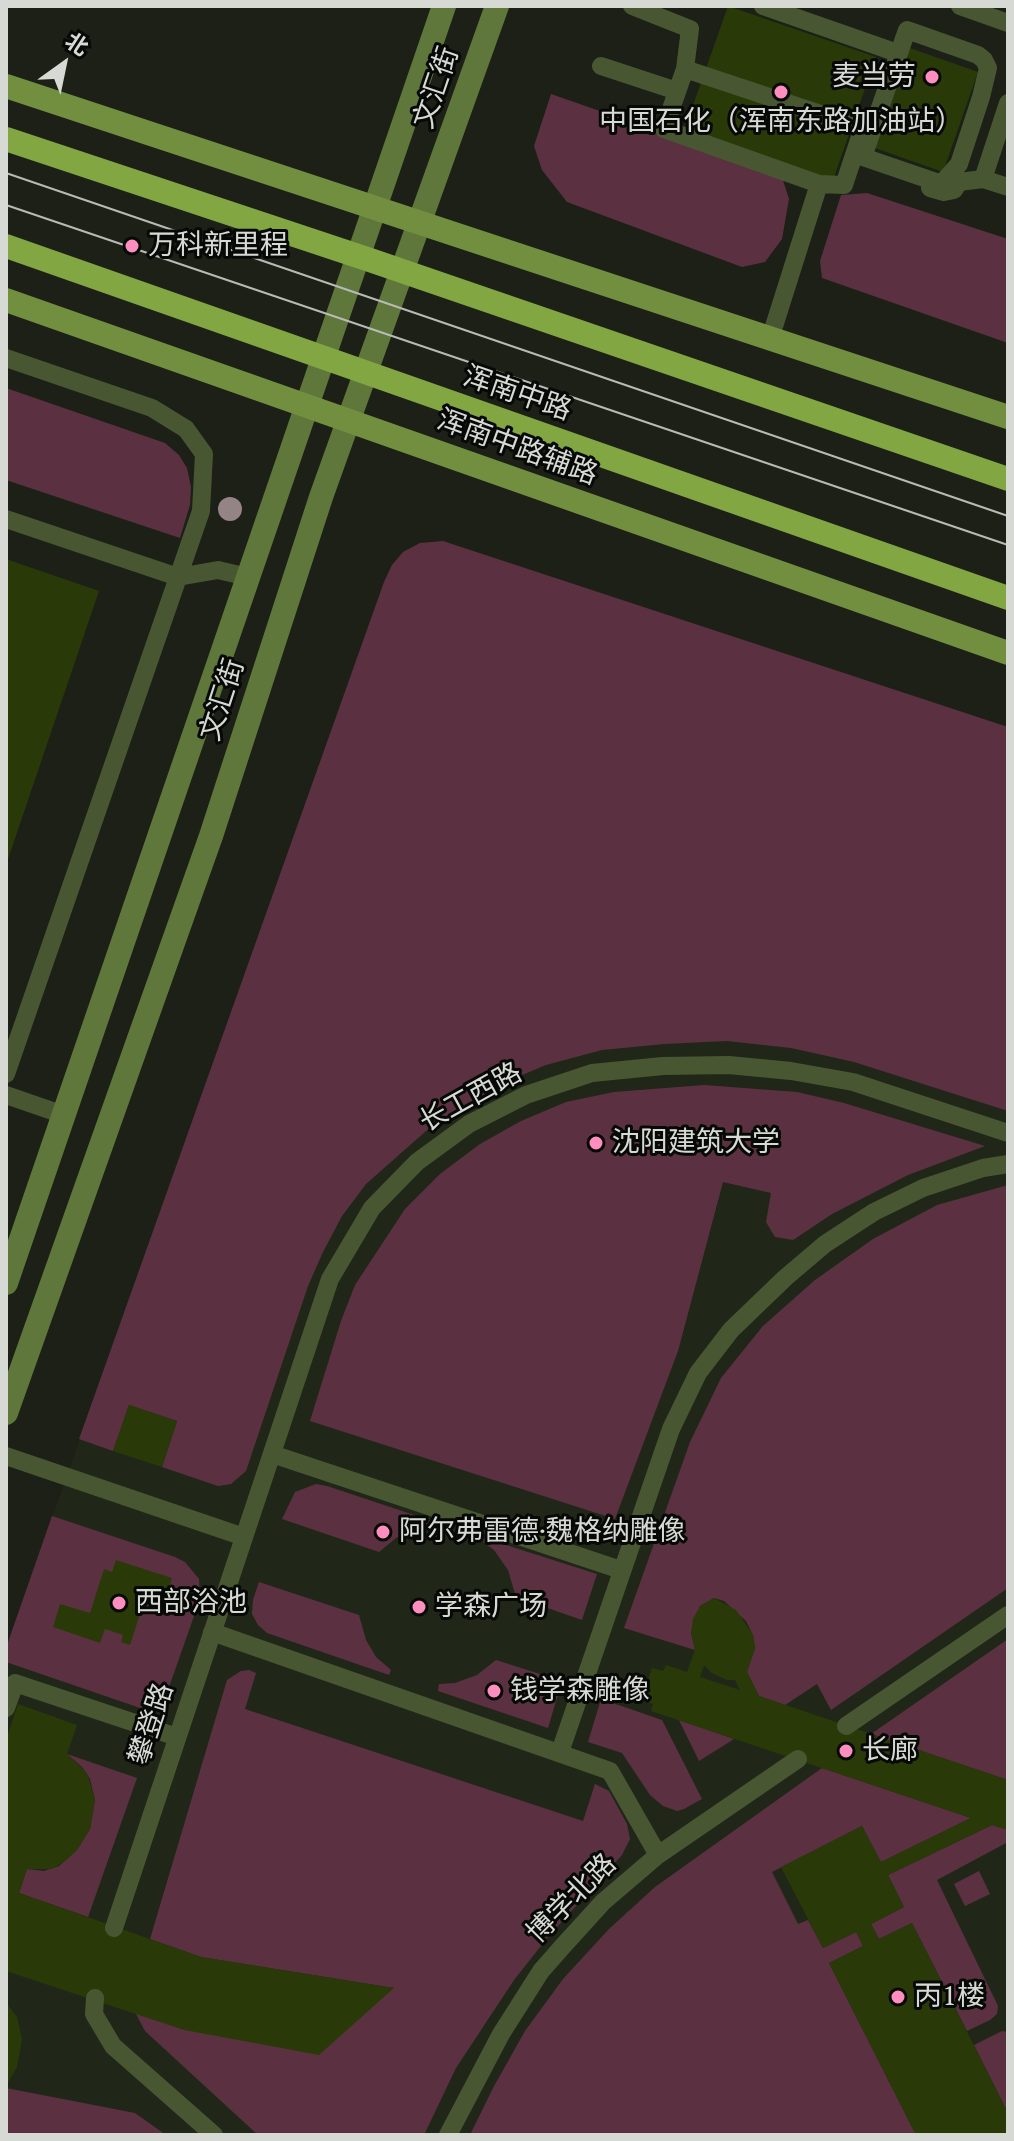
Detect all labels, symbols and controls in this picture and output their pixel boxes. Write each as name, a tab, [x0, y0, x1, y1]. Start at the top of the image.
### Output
north arrow	[24, 24, 104, 104]
text: 北	[60, 25, 94, 62]
street label: 文汇街	[407, 43, 467, 133]
place label: 麦当劳	[832, 60, 916, 94]
marker: 麦当劳	[923, 68, 941, 86]
marker: 中国石化（浑南东路加油站）	[772, 83, 790, 101]
place label: 中国石化（浑南东路加油站）	[599, 105, 963, 139]
place label: 万科新里程	[148, 229, 288, 263]
marker: 万科新里程	[123, 237, 141, 255]
street label: 浑南中路	[459, 360, 575, 428]
street label: 浑南中路辅路	[432, 403, 602, 493]
street label: 文汇街	[194, 655, 252, 745]
street label: 长工西路	[414, 1056, 528, 1140]
place label: 沈阳建筑大学	[612, 1126, 780, 1160]
marker: 沈阳建筑大学	[587, 1134, 605, 1152]
place label: 阿尔弗雷德·魏格纳雕像	[399, 1515, 686, 1549]
marker: 阿尔弗雷德·魏格纳雕像	[374, 1523, 392, 1541]
place label: 西部浴池	[135, 1586, 247, 1620]
place label: 学森广场	[435, 1590, 547, 1624]
marker: 西部浴池	[110, 1594, 128, 1612]
marker: 学森广场	[410, 1598, 428, 1616]
place label: 钱学森雕像	[510, 1674, 650, 1708]
street label: 攀登路	[123, 1679, 181, 1769]
marker: 钱学森雕像	[485, 1682, 503, 1700]
place label: 长廊	[862, 1734, 918, 1768]
marker: 长廊	[837, 1742, 855, 1760]
street label: 博学北路	[521, 1848, 623, 1950]
place label: 丙1楼	[914, 1980, 985, 2014]
marker: 丙1楼	[889, 1988, 907, 2006]

